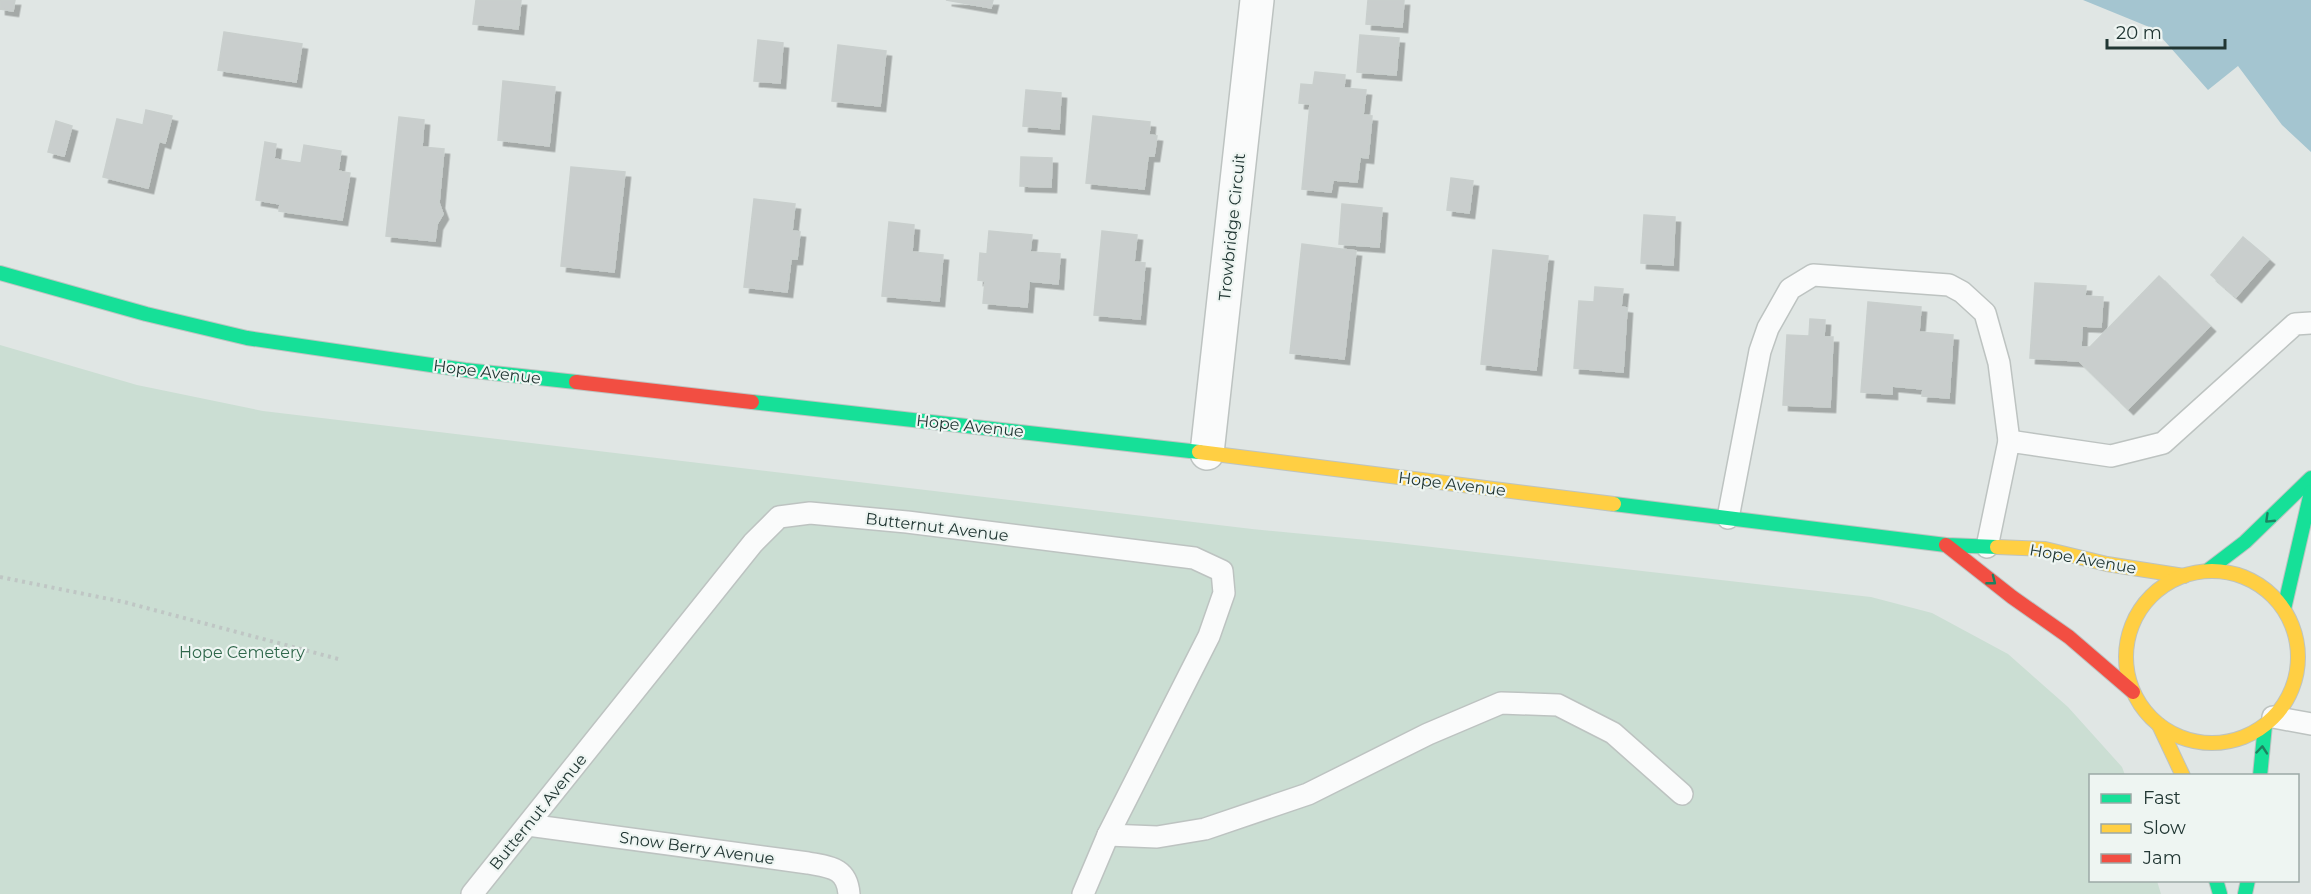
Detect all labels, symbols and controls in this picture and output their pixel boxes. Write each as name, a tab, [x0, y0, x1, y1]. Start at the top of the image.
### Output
scale bar	[2107, 12, 2226, 50]
text: 20 m	[2116, 22, 2162, 44]
street label: Trowbridge Circuit	[1215, 152, 1249, 302]
street label: Hope Avenue	[432, 356, 542, 388]
street label: Hope Avenue	[915, 411, 1025, 441]
street label: Hope Avenue	[1397, 468, 1507, 500]
street label: Butternut Avenue	[864, 509, 1010, 545]
one-way arrow	[2265, 512, 2276, 523]
street label: Hope Avenue	[2028, 540, 2138, 578]
one-way arrow	[1985, 574, 1996, 585]
park label: Hope Cemetery	[179, 643, 305, 662]
one-way arrow	[2256, 746, 2269, 755]
street label: Butternut Avenue	[485, 750, 591, 874]
legend	[2089, 774, 2299, 882]
text: Fast	[2143, 787, 2181, 809]
text: Slow	[2143, 817, 2186, 839]
street label: Snow Berry Avenue	[618, 828, 776, 868]
text: Jam	[2142, 847, 2182, 869]

